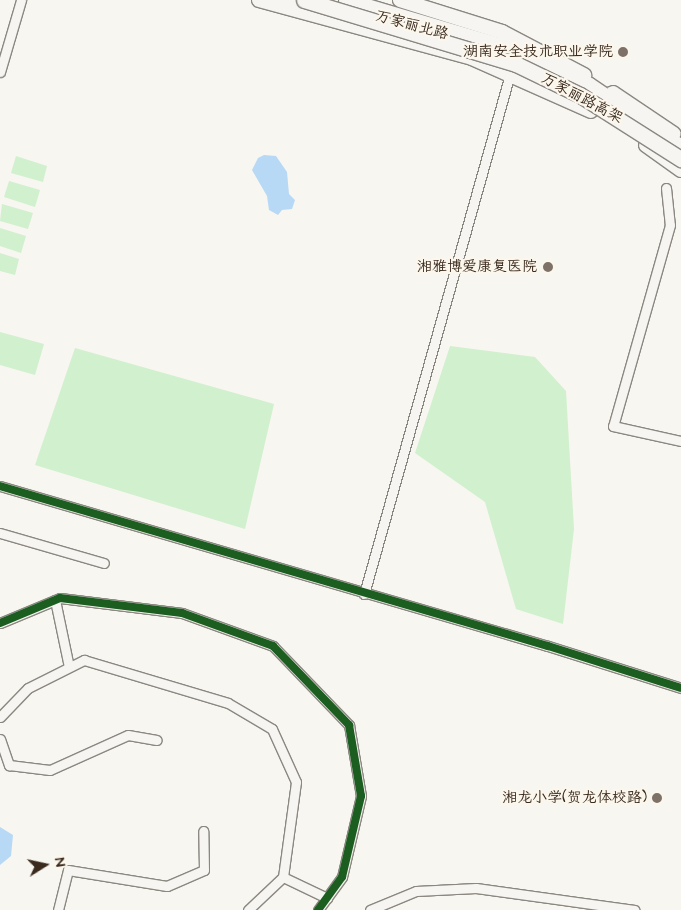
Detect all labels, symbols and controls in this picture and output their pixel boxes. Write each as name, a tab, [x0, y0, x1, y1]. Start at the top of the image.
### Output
street label: 万家丽北路	[373, 7, 451, 43]
place label: 湖南安全技术职业学院	[463, 43, 613, 61]
marker: 湖南安全技术职业学院	[617, 46, 629, 58]
street label: 万家丽路高架	[538, 69, 626, 127]
place label: 湘雅博爱康复医院	[417, 258, 537, 276]
marker: 湘雅博爱康复医院	[541, 260, 555, 274]
place label: 湘龙小学(贺龙体校路)	[502, 789, 647, 807]
marker: 湘龙小学(贺龙体校路)	[651, 792, 663, 804]
north arrow	[20, 840, 70, 890]
text: N	[49, 856, 70, 868]

